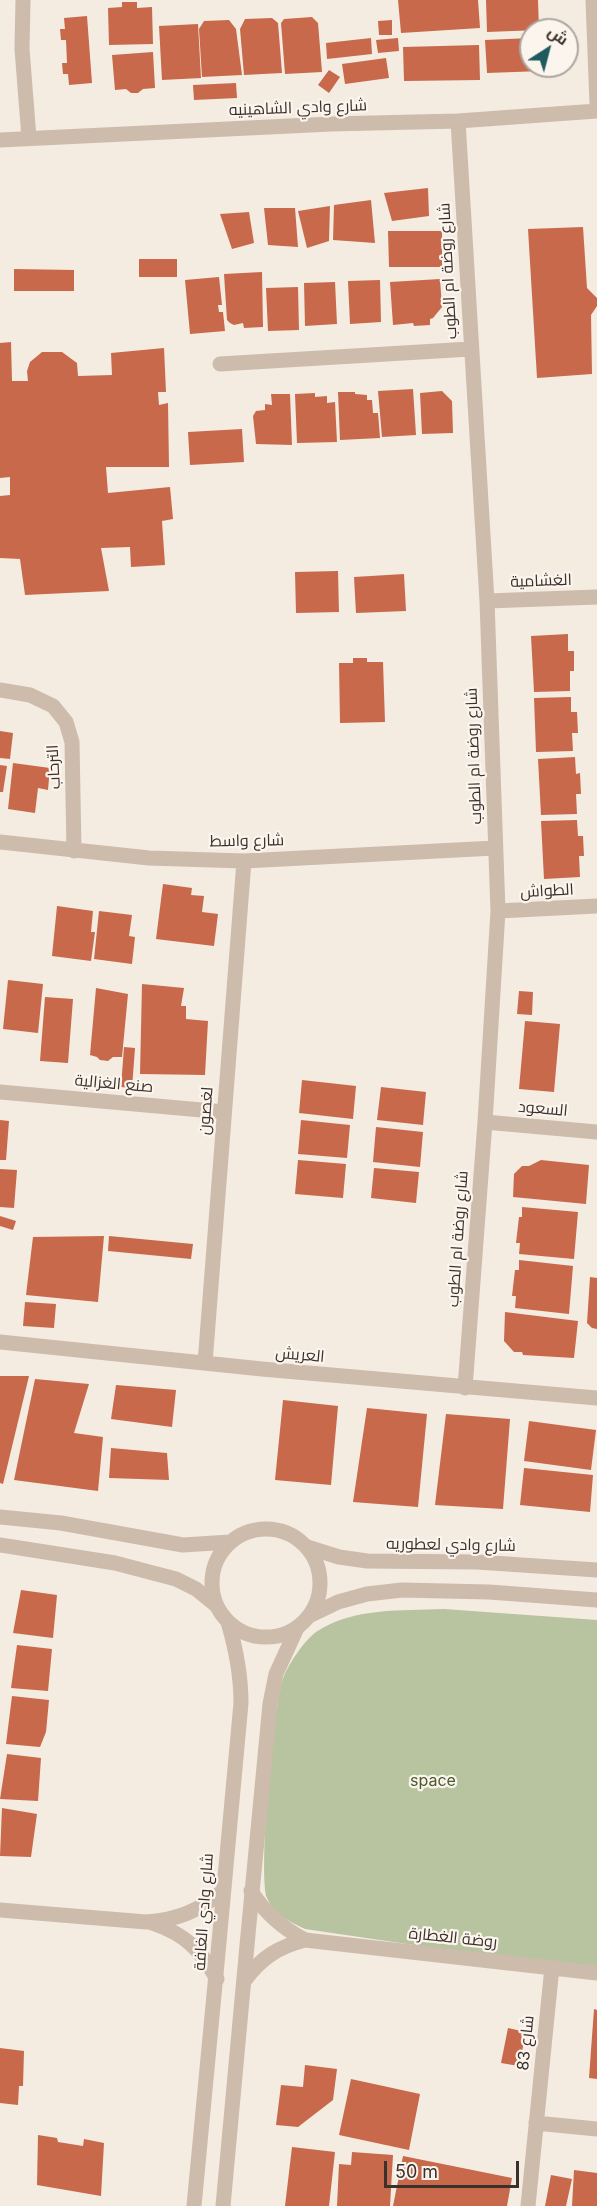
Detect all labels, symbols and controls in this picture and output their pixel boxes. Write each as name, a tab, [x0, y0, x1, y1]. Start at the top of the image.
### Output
north arrow	[519, 18, 579, 78]
text: ش	[544, 21, 573, 49]
street label: شارع وادي الشاهينيه	[229, 96, 367, 120]
street label: شارع روضة ام الطوب	[435, 202, 461, 340]
street label: الغشامية	[510, 570, 572, 592]
street label: شارع روضة ام الطوب	[462, 687, 486, 825]
street label: الترحاب	[43, 744, 65, 790]
street label: شارع واسط	[210, 831, 284, 851]
street label: الطواش	[520, 880, 574, 902]
street label: صنع الغزالية	[74, 1071, 154, 1097]
street label: لغصون	[195, 1086, 217, 1136]
street label: السعود	[517, 1097, 569, 1121]
street label: شارع روضة ام الطوب	[444, 1170, 472, 1308]
street label: العريش	[275, 1343, 325, 1367]
street label: شارع وادي لعطوريه	[386, 1534, 516, 1556]
park label: space	[410, 1771, 456, 1791]
street label: شارع وادي الغافة	[190, 1853, 218, 1971]
street label: روضة الغطارة	[408, 1924, 498, 1952]
street label: شارع 83	[514, 2015, 538, 2071]
scale bar	[387, 2149, 522, 2187]
text: 50 m	[395, 2161, 438, 2182]

